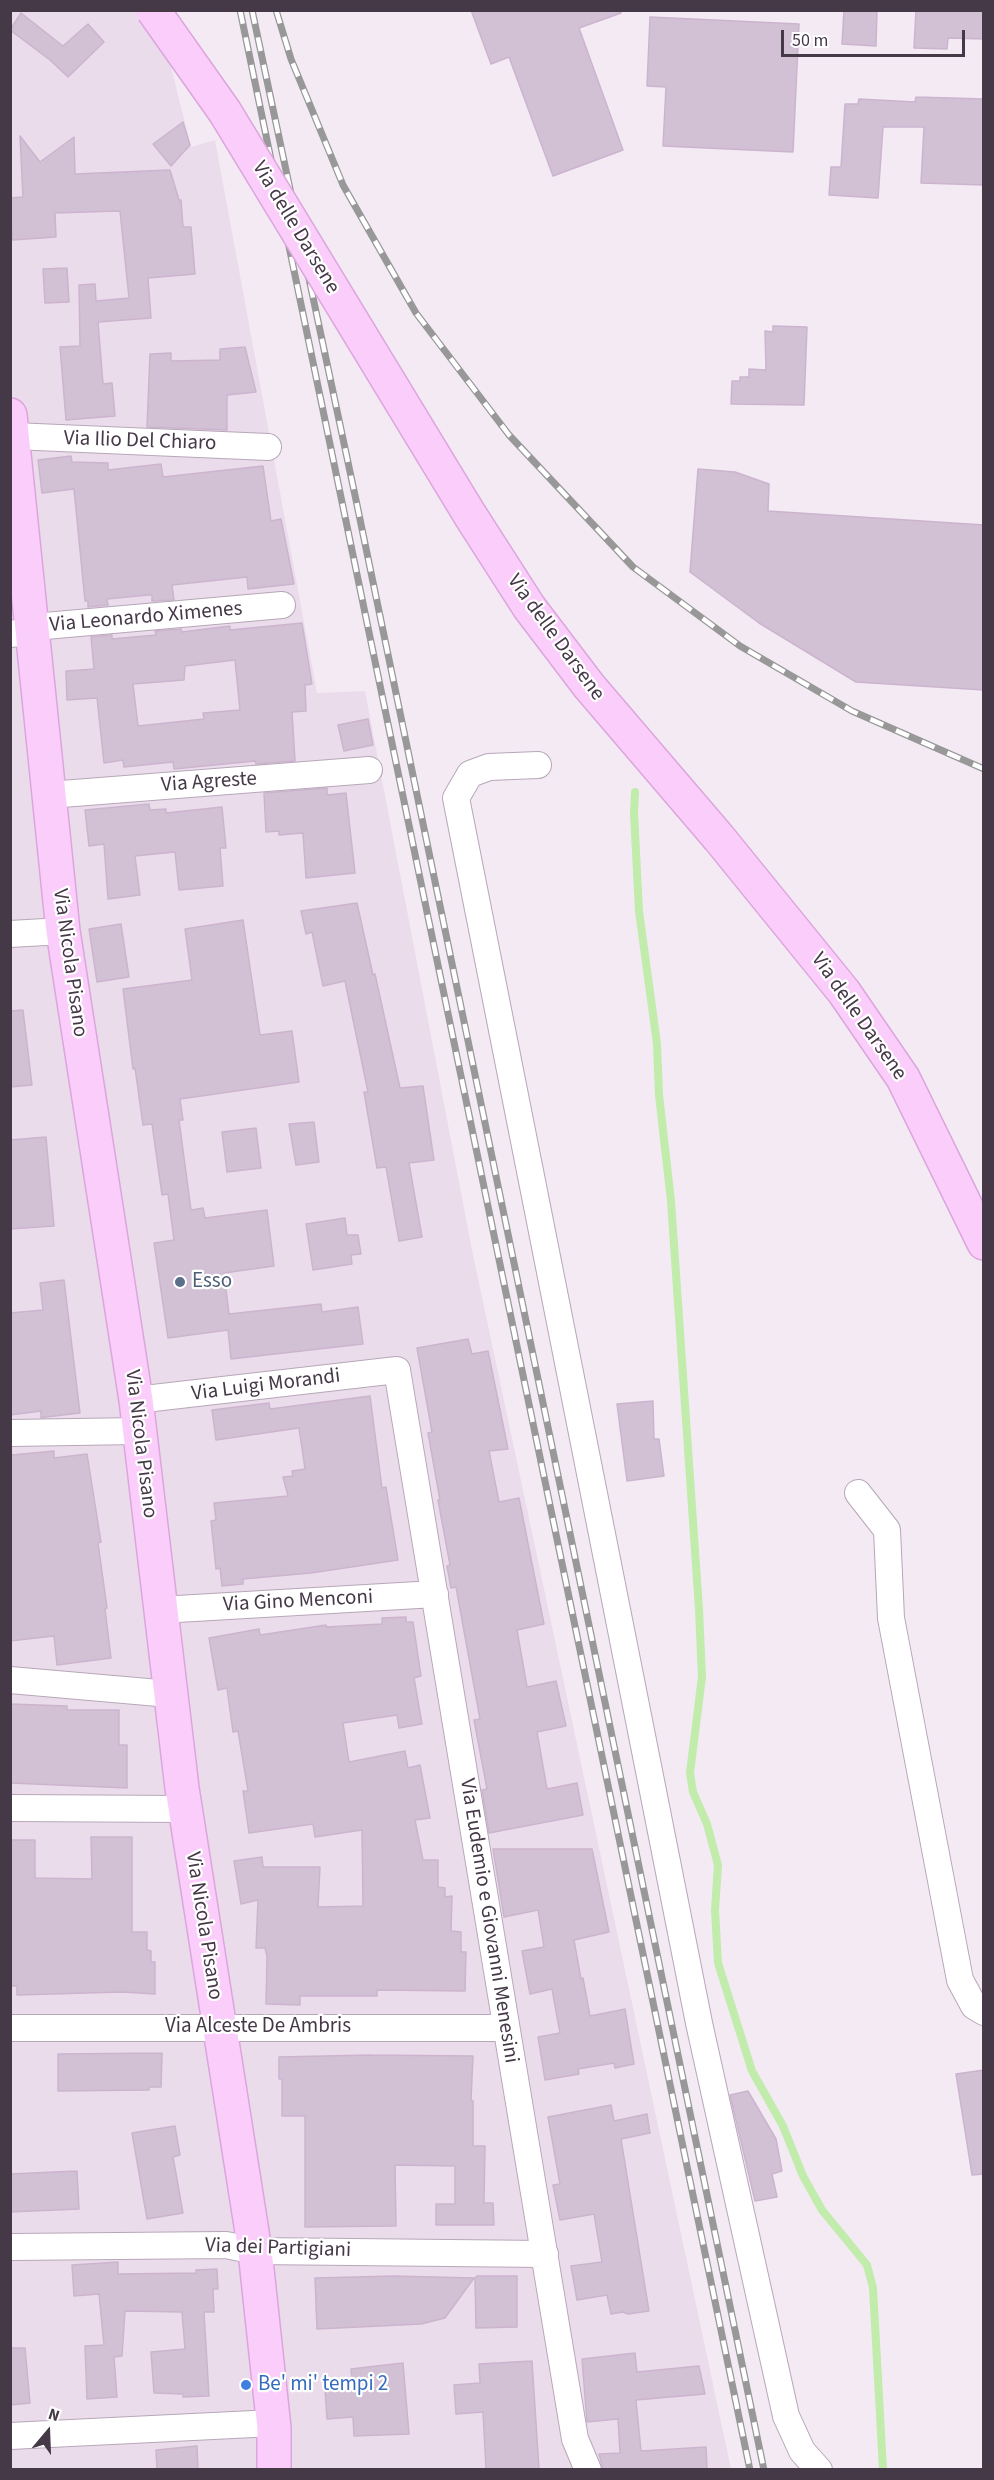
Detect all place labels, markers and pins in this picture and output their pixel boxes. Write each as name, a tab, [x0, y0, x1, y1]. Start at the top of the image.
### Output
place label: Esso	[192, 1269, 232, 1295]
marker: Esso	[173, 1275, 187, 1289]
place label: Be' mi' tempi 2	[258, 2372, 388, 2398]
marker: Be' mi' tempi 2	[239, 2378, 253, 2392]

